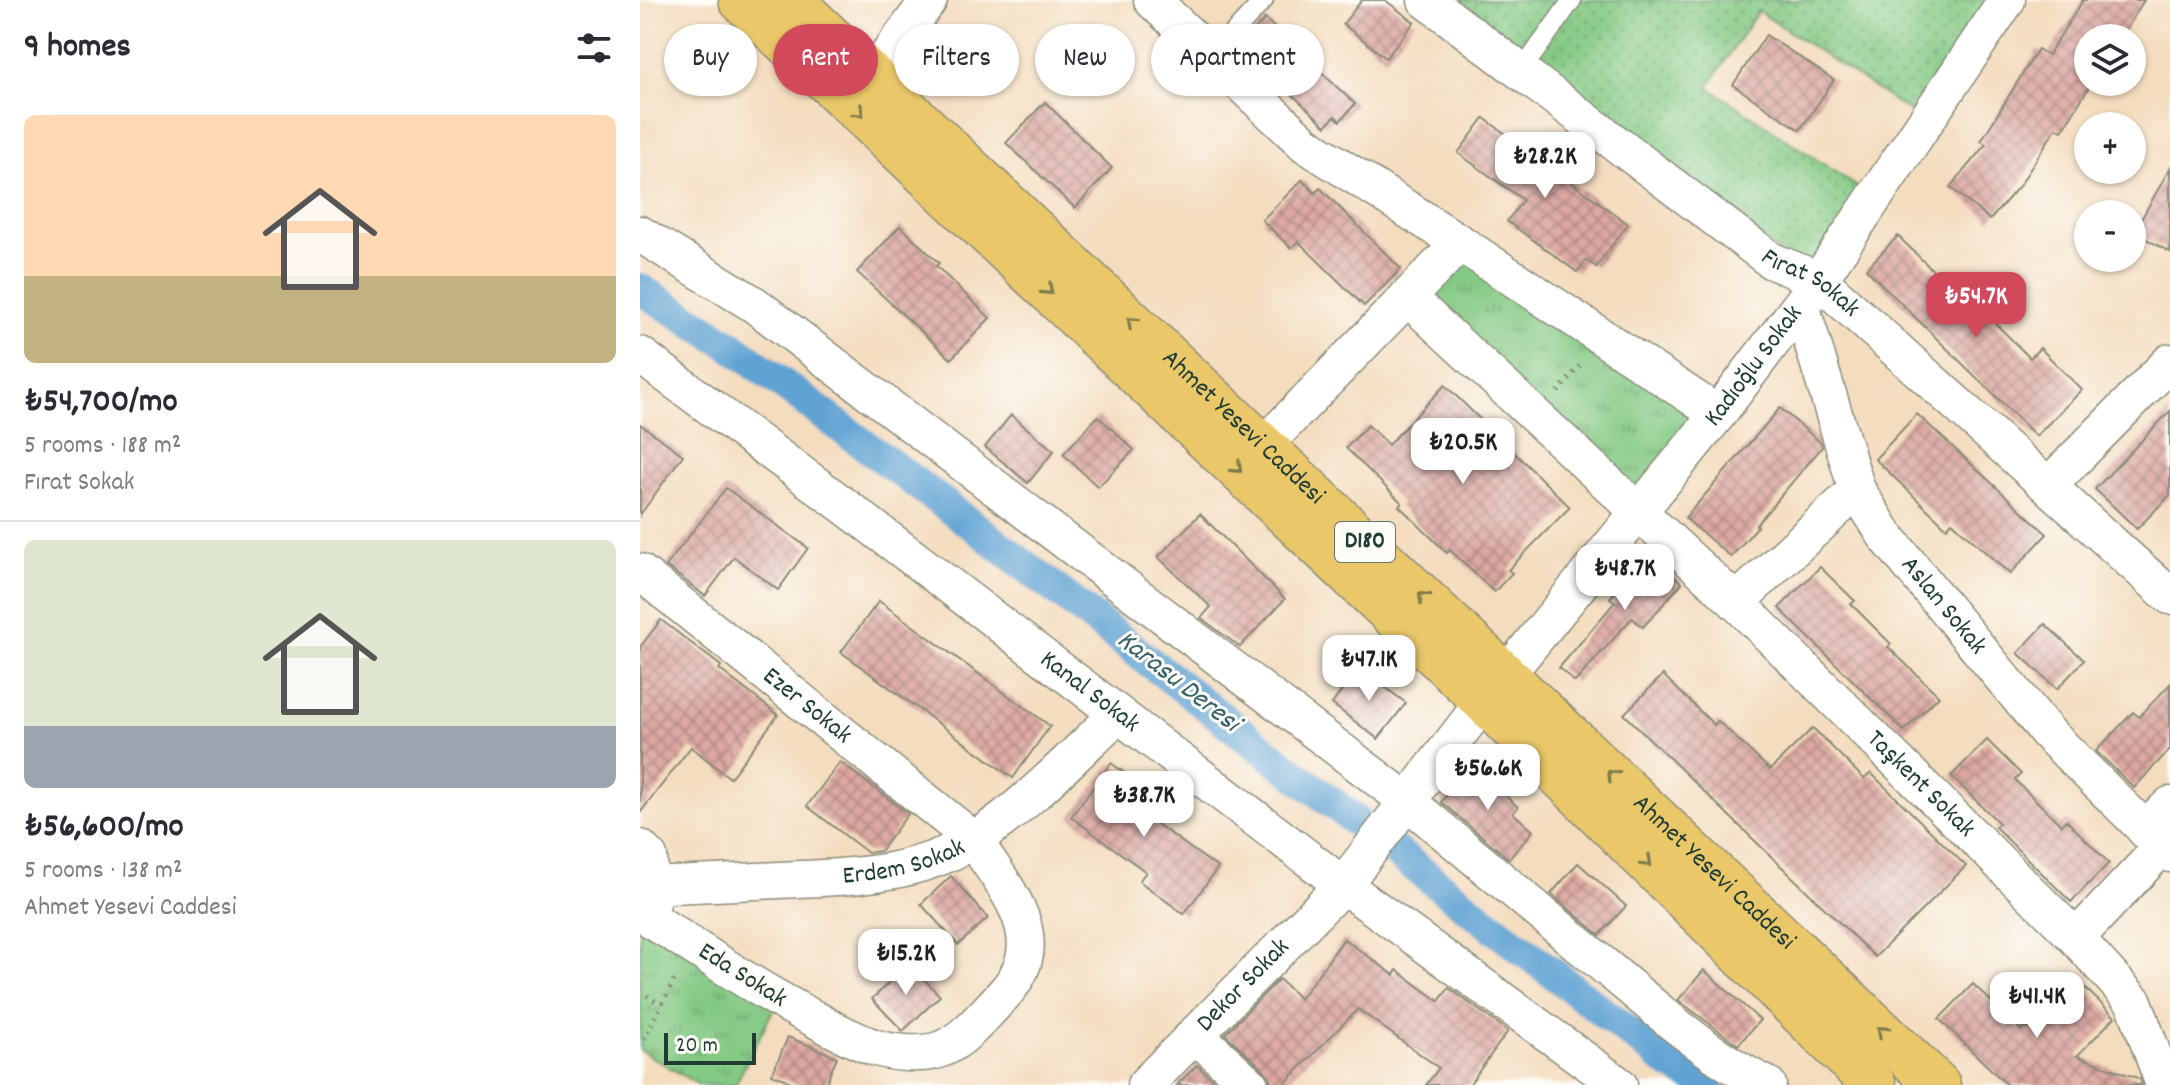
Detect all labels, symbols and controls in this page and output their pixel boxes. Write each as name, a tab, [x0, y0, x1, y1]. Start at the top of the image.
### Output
text: 9 homes	[24, 24, 131, 73]
chip: Buy	[664, 24, 757, 96]
chip: Rent	[773, 24, 878, 96]
chip: Filters	[894, 24, 1019, 96]
chip: New	[1035, 24, 1135, 96]
chip: Apartment	[1151, 24, 1324, 96]
map controls	[2074, 24, 2146, 272]
button: layers	[2074, 24, 2146, 96]
icon: filters	[572, 26, 616, 70]
one-way arrow	[850, 102, 864, 117]
button: +	[2074, 112, 2146, 184]
pin: ₺28.2K	[1480, 132, 1610, 200]
text: ₺28.2K	[1513, 139, 1577, 176]
icon: home	[248, 167, 392, 311]
button: −	[2074, 200, 2146, 272]
street label: Fırat Sokak	[1752, 240, 1868, 327]
pin: ₺54.7K	[1911, 272, 2041, 340]
text: ₺54.7K	[1944, 279, 2008, 316]
one-way arrow	[1039, 281, 1053, 295]
street label: Kadıoğlu Sokak	[1696, 298, 1812, 435]
one-way arrow	[1127, 317, 1141, 332]
street label: Ahmet Yesevi Caddesi	[1153, 341, 1333, 514]
text: ₺54,700/mo	[24, 379, 178, 428]
pin: ₺20.5K	[1398, 418, 1528, 486]
text: ₺20.5K	[1429, 425, 1497, 462]
text: 5 rooms · 188 m²	[24, 428, 181, 465]
one-way arrow	[1228, 459, 1242, 474]
text: Fırat Sokak	[24, 465, 134, 502]
road number: D180	[1335, 522, 1395, 562]
pin: ₺48.7K	[1560, 544, 1690, 612]
street label: Aslan Sokak	[1891, 548, 1995, 663]
text: ₺48.7K	[1594, 551, 1656, 588]
icon: home	[248, 592, 392, 736]
one-way arrow	[1418, 592, 1432, 606]
water label: Karasu Deresi	[1107, 622, 1250, 746]
pin: ₺47.1K	[1304, 635, 1434, 703]
street label: Kanal Sokak	[1032, 642, 1147, 742]
text: ₺47.1K	[1340, 642, 1398, 679]
street label: Ezer Sokak	[754, 659, 860, 753]
street label: Taşkent Sokak	[1858, 722, 1983, 847]
pin: ₺56.6K	[1423, 744, 1553, 812]
text: ₺56.6K	[1454, 751, 1522, 788]
one-way arrow	[1607, 770, 1621, 785]
pin: ₺38.7K	[1079, 771, 1209, 839]
text: ₺38.7K	[1113, 778, 1175, 815]
street label: Ahmet Yesevi Caddesi	[1624, 786, 1804, 959]
text: ₺56,600/mo	[24, 804, 184, 853]
street label: Erdem Sokak	[841, 829, 972, 895]
one-way arrow	[1638, 852, 1652, 867]
text: 5 rooms · 138 m²	[24, 853, 182, 890]
text: Ahmet Yesevi Caddesi	[24, 890, 236, 927]
pin: ₺15.2K	[841, 929, 971, 997]
street label: Dekor Sokak	[1188, 930, 1299, 1041]
street label: Eda Sokak	[690, 934, 794, 1018]
text: ₺15.2K	[876, 936, 936, 973]
pin: ₺41.4K	[1972, 972, 2102, 1040]
text: ₺41.4K	[2008, 979, 2066, 1016]
one-way arrow	[1877, 1026, 1891, 1041]
scale bar	[664, 1029, 756, 1065]
text: 20 m	[676, 1031, 718, 1062]

